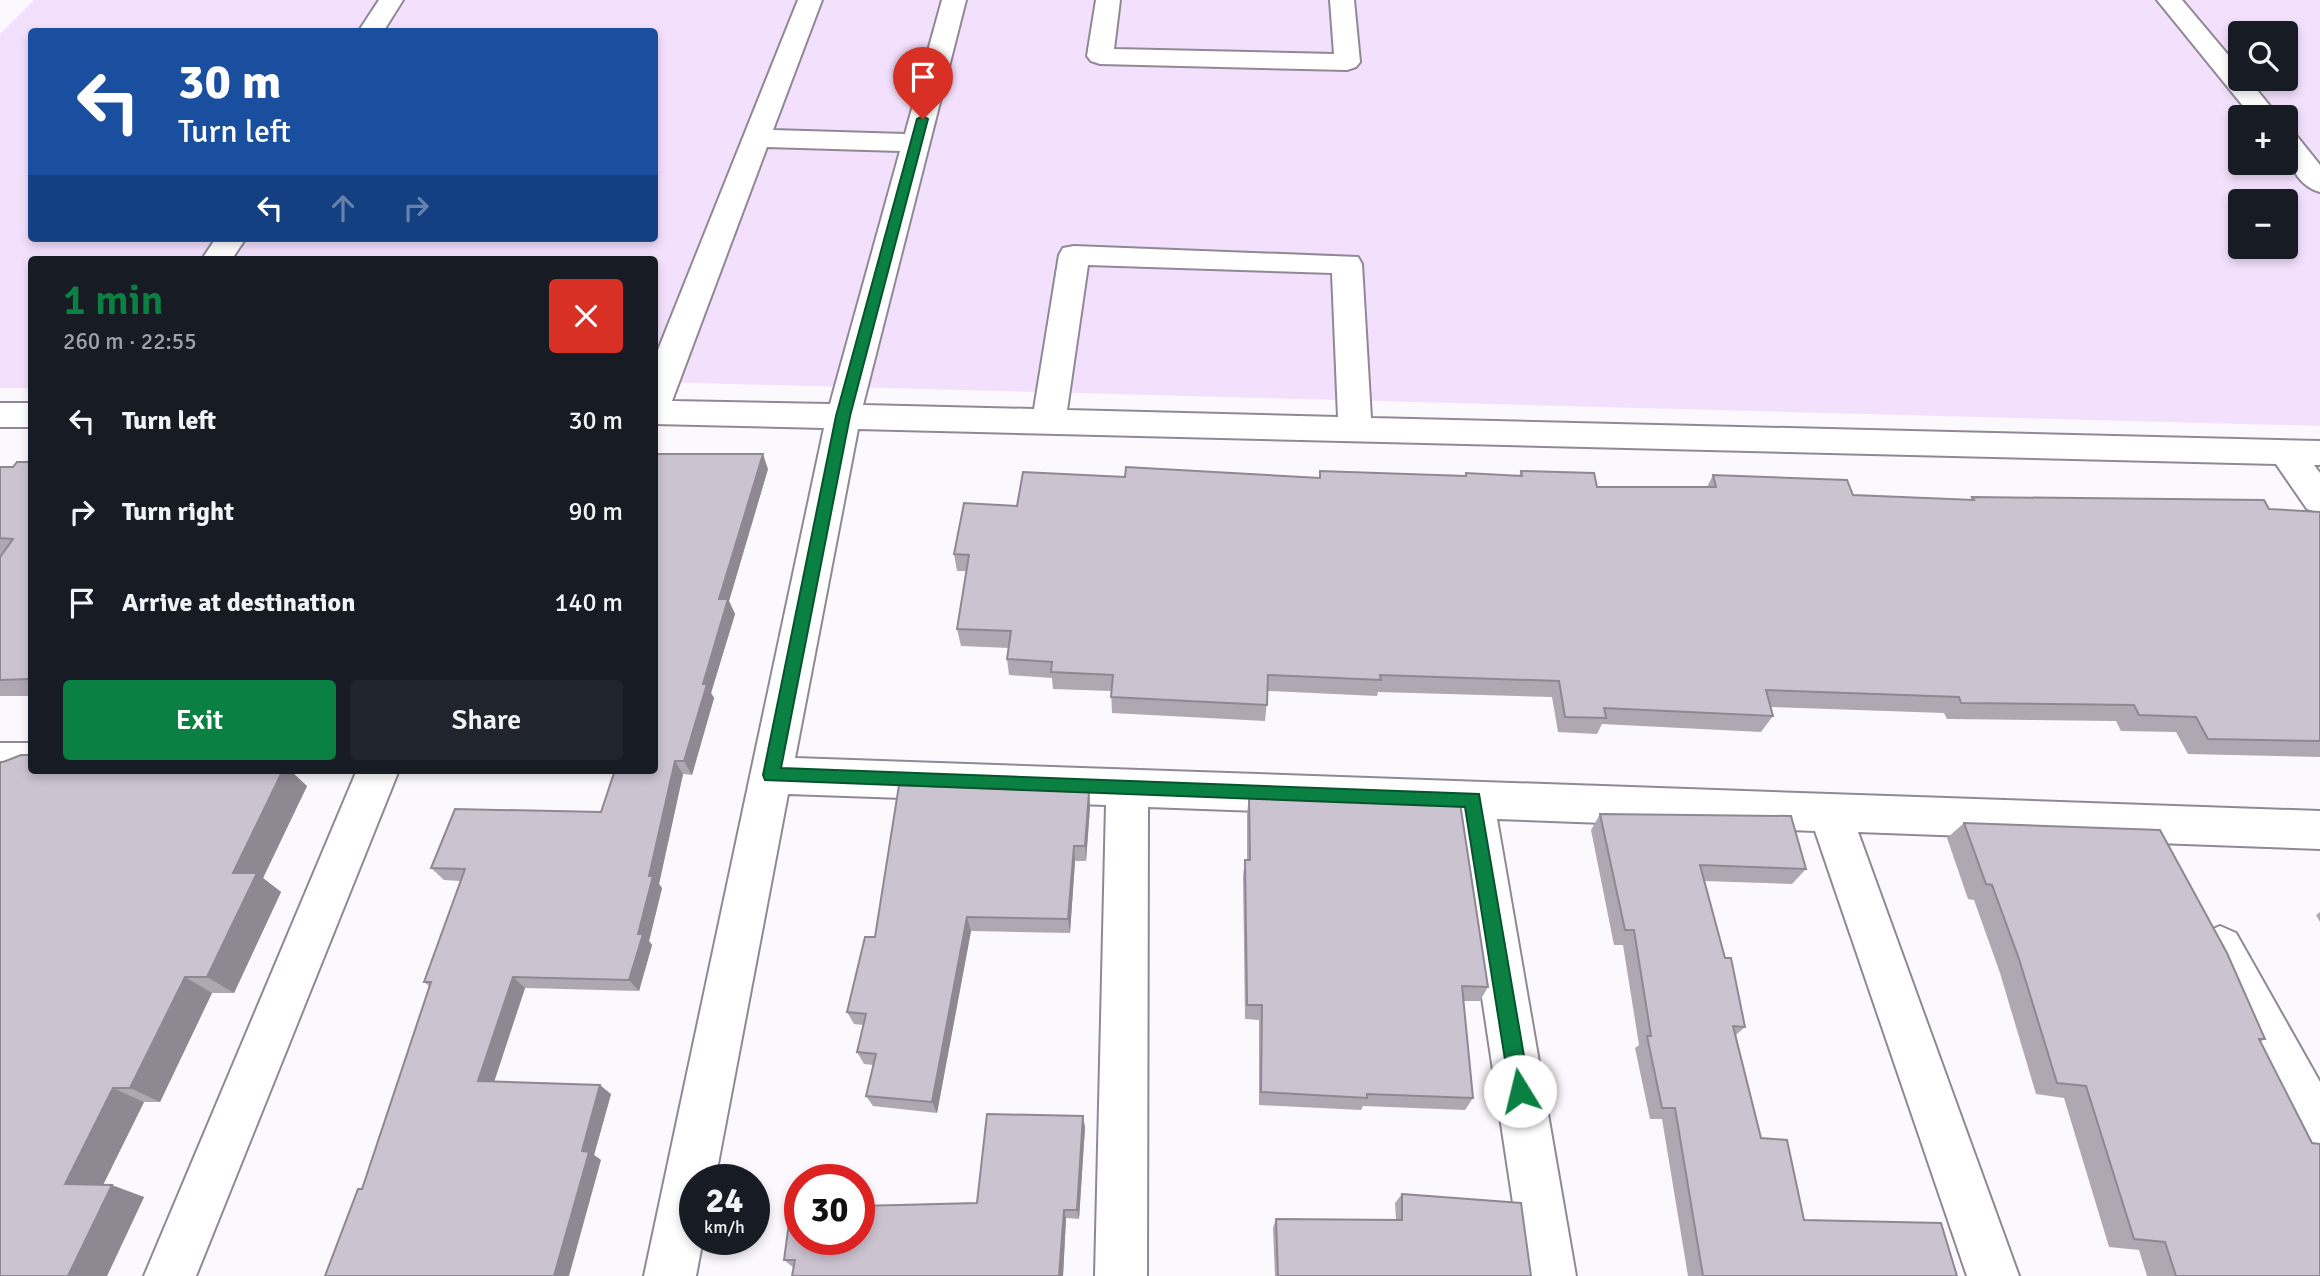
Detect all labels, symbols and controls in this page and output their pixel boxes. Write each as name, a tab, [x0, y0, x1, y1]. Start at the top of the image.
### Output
map controls	[2228, 21, 2298, 259]
button: search	[2228, 21, 2298, 91]
pin	[893, 47, 953, 119]
text: 30 m	[178, 52, 281, 112]
icon: left	[63, 56, 154, 147]
icon: arrive	[904, 58, 942, 96]
button: +	[2228, 105, 2298, 175]
text: Turn left	[178, 112, 291, 151]
icon: left	[251, 189, 289, 227]
icon: ahead	[324, 189, 362, 227]
icon: right	[397, 189, 435, 227]
button: −	[2228, 189, 2298, 259]
text: 1 min	[63, 275, 164, 326]
button: close	[549, 279, 623, 353]
text: 260 m · 22:55	[63, 327, 197, 356]
icon: left	[63, 402, 101, 440]
text: Turn left	[122, 405, 216, 437]
text: 30 m	[568, 405, 623, 437]
icon: right	[63, 493, 101, 531]
text: Turn right	[122, 496, 234, 528]
text: 90 m	[568, 496, 623, 528]
icon: arrive	[63, 584, 101, 622]
text: Arrive at destination	[122, 587, 355, 619]
text: 140 m	[554, 587, 623, 619]
button: Exit	[63, 680, 336, 760]
button: Share	[350, 680, 623, 760]
position arrow	[1483, 1054, 1557, 1128]
speed limit sign: 30	[784, 1164, 875, 1255]
text: 24	[706, 1179, 743, 1222]
text: km/h	[704, 1216, 745, 1238]

